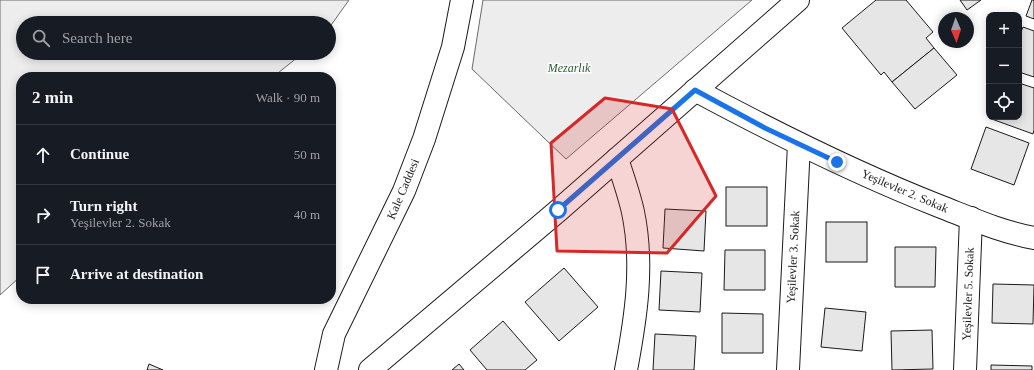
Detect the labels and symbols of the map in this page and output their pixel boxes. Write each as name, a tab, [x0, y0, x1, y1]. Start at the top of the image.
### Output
north arrow	[938, 12, 974, 48]
park label: Mezarlık	[547, 61, 591, 75]
route end	[828, 153, 846, 171]
street label: Kale Caddesi	[384, 156, 422, 221]
street label: Yeşilevler 2. Sokak	[859, 166, 951, 216]
route start	[549, 201, 567, 219]
street label: Yeşilevler 3. Sokak	[784, 210, 802, 304]
street label: Yeşilevler 5. Sokak	[959, 247, 977, 341]

